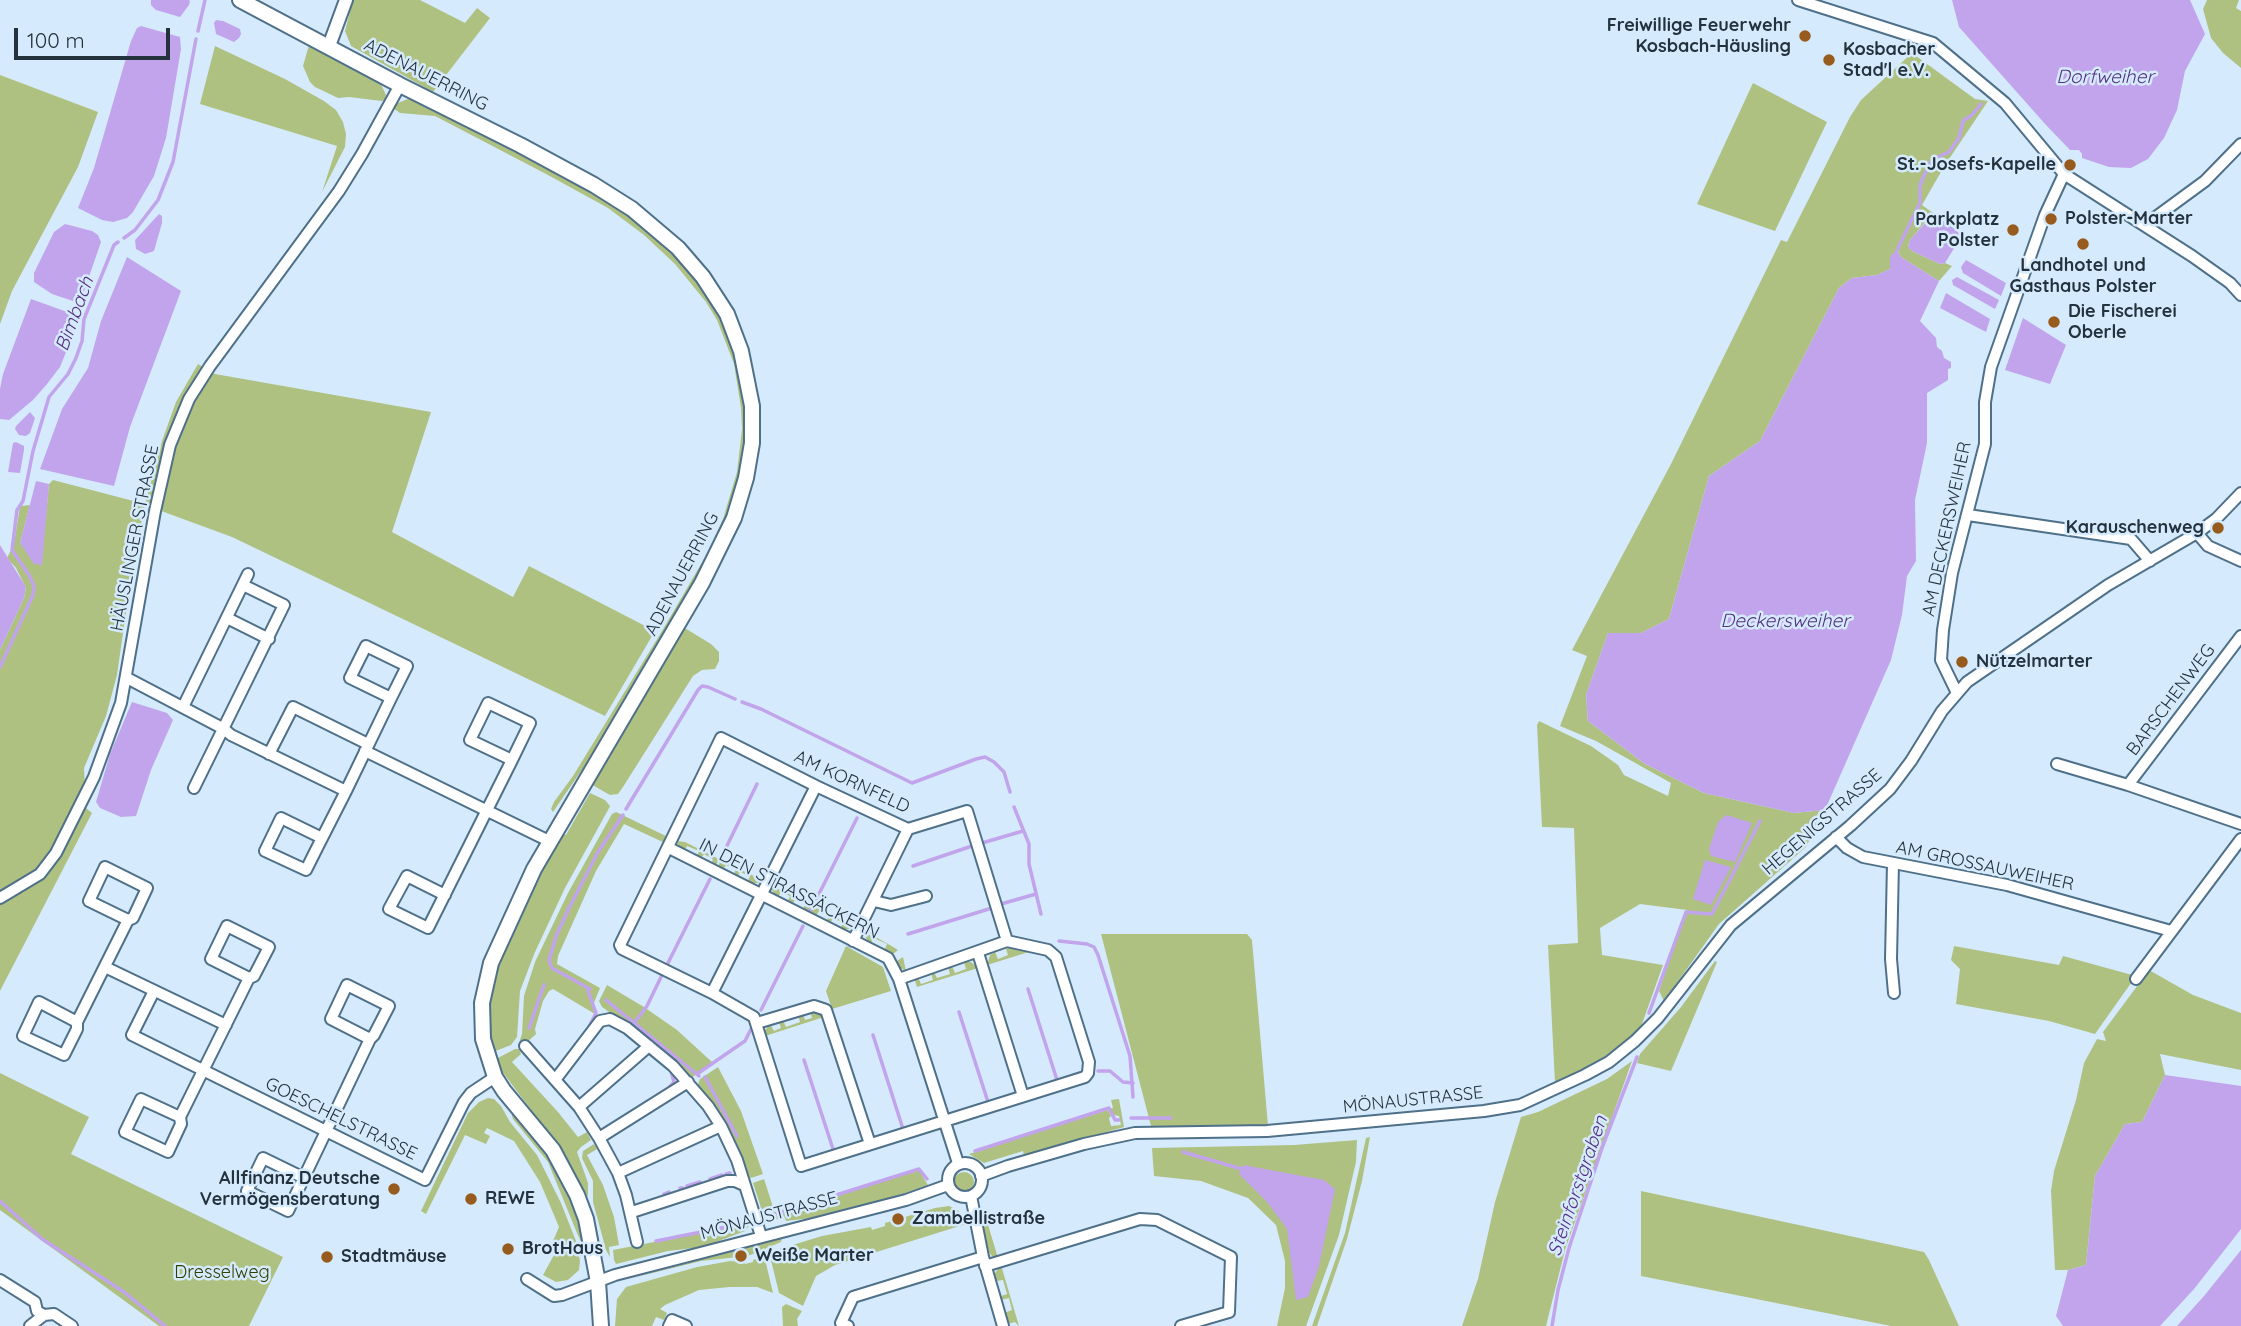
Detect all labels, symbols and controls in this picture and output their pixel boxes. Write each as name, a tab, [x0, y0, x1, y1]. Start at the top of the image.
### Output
scale bar	[18, 14, 173, 58]
place label: Freiwillige Feuerwehr Kosbach-Häusling	[1607, 15, 1791, 58]
text: 100 m	[27, 27, 85, 53]
marker: Freiwillige Feuerwehr Kosbach-Häusling	[1797, 28, 1813, 44]
street label: ADENAUERRING	[360, 34, 492, 116]
place label: Kosbacher Stad'l e.V.	[1843, 39, 1935, 82]
marker: Kosbacher Stad'l e.V.	[1821, 52, 1837, 68]
water label: Dorfweiher	[2056, 66, 2154, 88]
place label: St.-Josefs-Kapelle	[1897, 154, 2056, 176]
marker: St.-Josefs-Kapelle	[2062, 157, 2078, 173]
place label: Polster-Marter	[2065, 208, 2193, 230]
place label: Parkplatz Polster	[1915, 209, 1999, 252]
marker: Polster-Marter	[2043, 211, 2059, 227]
marker: Parkplatz Polster	[2005, 222, 2021, 238]
marker: Landhotel und Gasthaus Polster	[2075, 236, 2091, 252]
place label: Landhotel und Gasthaus Polster	[2009, 255, 2157, 298]
water label: Bimbach	[51, 274, 99, 354]
place label: Die Fischerei Oberle	[2068, 301, 2177, 344]
marker: Die Fischerei Oberle	[2046, 314, 2062, 330]
street label: AM DECKERSWEIHER	[1918, 440, 1976, 618]
street label: HÄUSLINGER STRASSE	[106, 443, 164, 633]
street label: ADENAUERRING	[640, 509, 724, 639]
place label: Karauschenweg	[2066, 517, 2204, 539]
marker: Karauschenweg	[2210, 520, 2226, 536]
water label: Deckersweiher	[1720, 610, 1850, 632]
street label: BARSCHENWEG	[2122, 640, 2220, 760]
place label: Nützelmarter	[1976, 651, 2093, 673]
marker: Nützelmarter	[1954, 654, 1970, 670]
street label: AM KORNFELD	[791, 746, 913, 818]
street label: HEGENIGSTRASSE	[1758, 764, 1886, 880]
street label: IN DEN STRASSÄCKERN	[695, 834, 883, 944]
street label: AM GROSSAUWEIHER	[1894, 837, 2076, 895]
street label: GOESCHELSTRASSE	[262, 1073, 420, 1165]
street label: MÖNAUSTRASSE	[1342, 1082, 1484, 1118]
water label: Steinforstgraben	[1543, 1113, 1613, 1259]
place label: Allfinanz Deutsche Vermögensberatung	[200, 1168, 380, 1210]
marker: Allfinanz Deutsche Vermögensberatung	[386, 1181, 402, 1197]
street label: MÖNAUSTRASSE	[698, 1187, 840, 1245]
place label: REWE	[485, 1188, 535, 1210]
marker: REWE	[463, 1191, 479, 1207]
place label: Zambellistraße	[912, 1208, 1045, 1230]
marker: Zambellistraße	[890, 1211, 906, 1227]
place label: BrotHaus	[522, 1238, 603, 1260]
marker: BrotHaus	[500, 1241, 516, 1257]
place label: Weiße Marter	[755, 1245, 874, 1267]
place label: Stadtmäuse	[341, 1246, 447, 1268]
marker: Weiße Marter	[733, 1248, 749, 1264]
marker: Stadtmäuse	[319, 1249, 335, 1265]
park label: Dresselweg	[174, 1262, 270, 1284]

